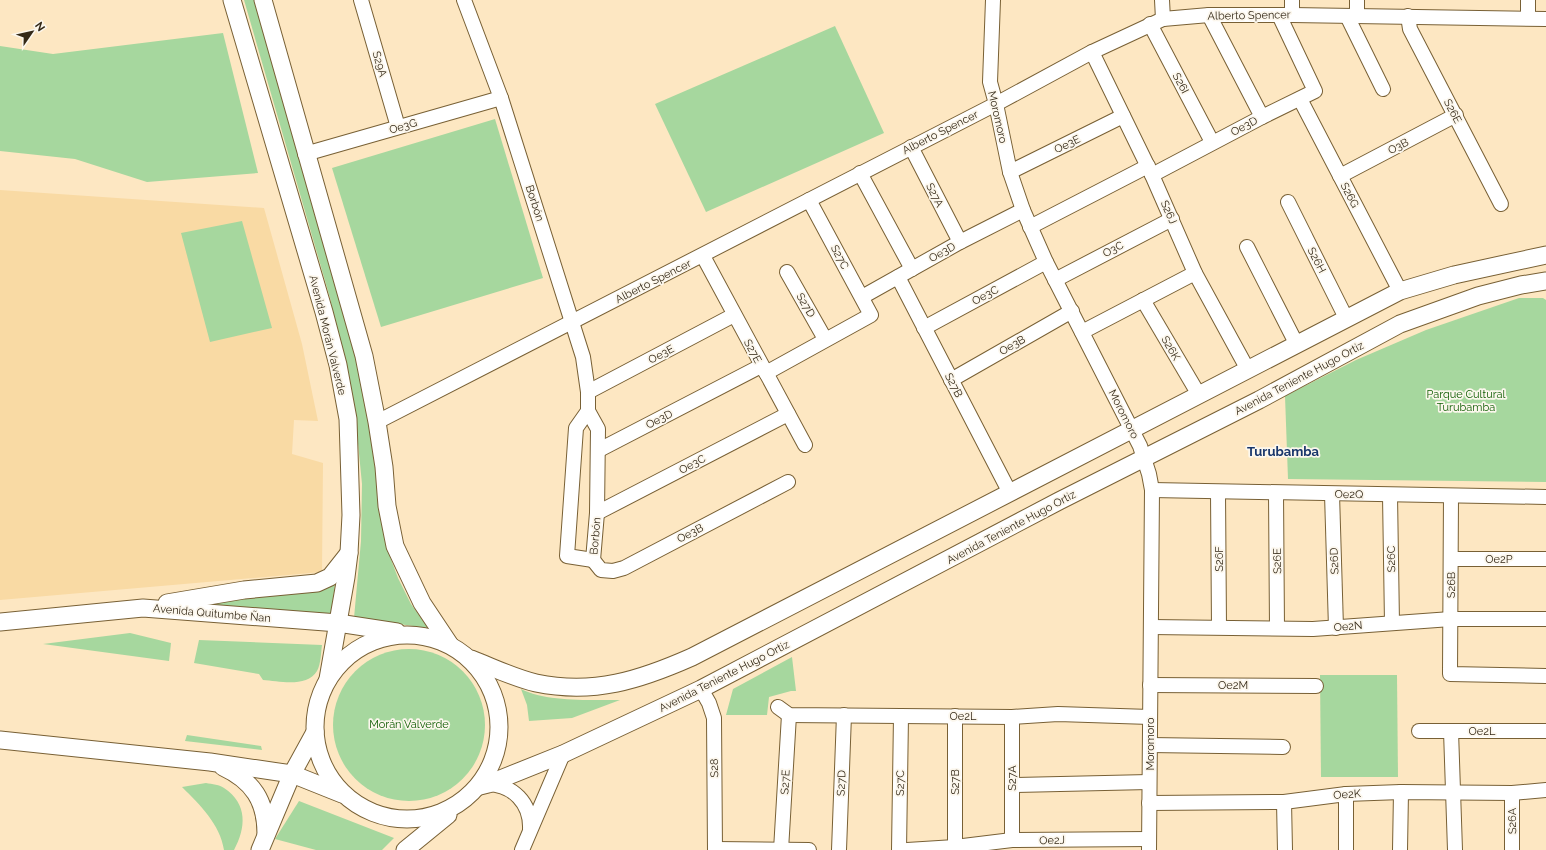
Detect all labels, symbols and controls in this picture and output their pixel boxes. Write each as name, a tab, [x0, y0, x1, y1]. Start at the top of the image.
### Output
street label: Alberto Spencer	[1207, 8, 1291, 23]
north arrow	[12, 12, 52, 52]
text: N	[32, 20, 48, 34]
street label: S29A	[370, 50, 390, 79]
street label: S26I	[1170, 71, 1191, 96]
street label: Moromoro	[985, 90, 1010, 145]
street label: S26E	[1441, 97, 1464, 126]
street label: Alberto Spencer	[900, 108, 980, 157]
street label: Oe3D	[1229, 114, 1260, 139]
street label: Oe3G	[388, 116, 419, 137]
street label: Oe3E	[1052, 132, 1083, 156]
street label: O3B	[1386, 136, 1411, 157]
street label: S26G	[1337, 180, 1362, 210]
street label: S27A	[923, 181, 946, 210]
street label: Borbón	[523, 183, 546, 223]
street label: S26J	[1158, 198, 1179, 226]
street label: O3C	[1101, 238, 1126, 260]
street label: Oe3D	[927, 240, 958, 265]
street label: S27C	[828, 243, 852, 272]
street label: S26H	[1305, 245, 1329, 275]
street label: Alberto Spencer	[613, 257, 693, 306]
street label: Avenida Morán Valverde	[306, 274, 349, 397]
street label: Oe3C	[970, 283, 1001, 308]
street label: S27D	[793, 291, 818, 320]
street label: Oe3B	[997, 333, 1028, 358]
street label: S26K	[1158, 334, 1183, 364]
street label: S27E	[741, 337, 764, 366]
street label: Avenida Teniente Hugo Ortiz	[1233, 339, 1366, 418]
street label: Oe3E	[646, 342, 677, 367]
street label: S27B	[942, 371, 965, 400]
street label: Moromoro	[1106, 388, 1142, 441]
park label: Parque Cultural Turubamba	[1426, 388, 1506, 414]
street label: Oe3D	[644, 407, 675, 432]
district label: Turubamba	[1247, 444, 1319, 459]
street label: Oe3C	[677, 452, 708, 477]
street label: Avenida Teniente Hugo Ortiz	[945, 488, 1078, 567]
street label: Oe2Q	[1335, 488, 1363, 501]
street label: Borbón	[587, 517, 604, 555]
street label: Oe3B	[675, 521, 706, 546]
street label: S26C	[1385, 545, 1398, 572]
street label: S26F	[1213, 546, 1226, 572]
street label: S26D	[1328, 547, 1341, 575]
street label: S26E	[1271, 548, 1284, 574]
street label: Oe2P	[1485, 553, 1513, 566]
street label: S26B	[1445, 572, 1458, 598]
street label: Avenida Quitumbe Ñan	[153, 601, 271, 625]
street label: Oe2N	[1333, 619, 1363, 634]
street label: Avenida Teniente Hugo Ortiz	[657, 638, 792, 715]
street label: Oe2M	[1218, 679, 1248, 692]
street label: Oe2L	[950, 710, 977, 723]
street label: Moromoro	[1144, 717, 1157, 771]
park label: Morán Valverde	[369, 718, 449, 731]
street label: Oe2L	[1469, 725, 1496, 738]
street label: S28	[708, 758, 721, 778]
street label: S27A	[1006, 765, 1019, 791]
street label: S27E	[778, 769, 793, 795]
street label: S27B	[949, 769, 962, 795]
street label: S27D	[835, 770, 848, 796]
street label: S27C	[894, 770, 907, 796]
street label: Oe2K	[1333, 787, 1362, 802]
street label: S26A	[1506, 807, 1519, 834]
street label: Oe2J	[1039, 834, 1065, 847]

